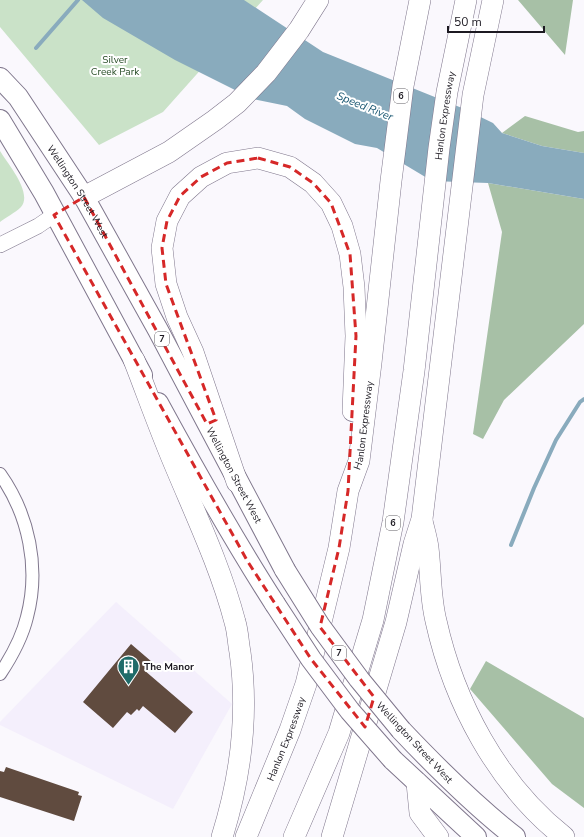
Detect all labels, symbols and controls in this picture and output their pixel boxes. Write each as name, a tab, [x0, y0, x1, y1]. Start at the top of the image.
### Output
scale bar	[448, 8, 544, 34]
text: 50 m	[454, 14, 482, 30]
park label: Silver Creek Park	[91, 53, 140, 79]
street label: Hanlon Expressway	[432, 69, 459, 161]
water label: Speed River	[334, 88, 396, 125]
road number: 6	[394, 89, 408, 103]
street label: Wellington Street West	[44, 142, 112, 241]
road number: 7	[155, 332, 169, 346]
street label: Hanlon Expressway	[350, 379, 377, 472]
street label: Wellington Street West	[203, 425, 265, 526]
road number: 6	[386, 516, 400, 530]
road number: 7	[332, 646, 346, 660]
building icon: The Manor	[116, 653, 142, 686]
place label: The Manor	[144, 660, 194, 674]
street label: Hanlon Expressway	[264, 694, 309, 783]
street label: Wellington Street West	[373, 699, 456, 787]

